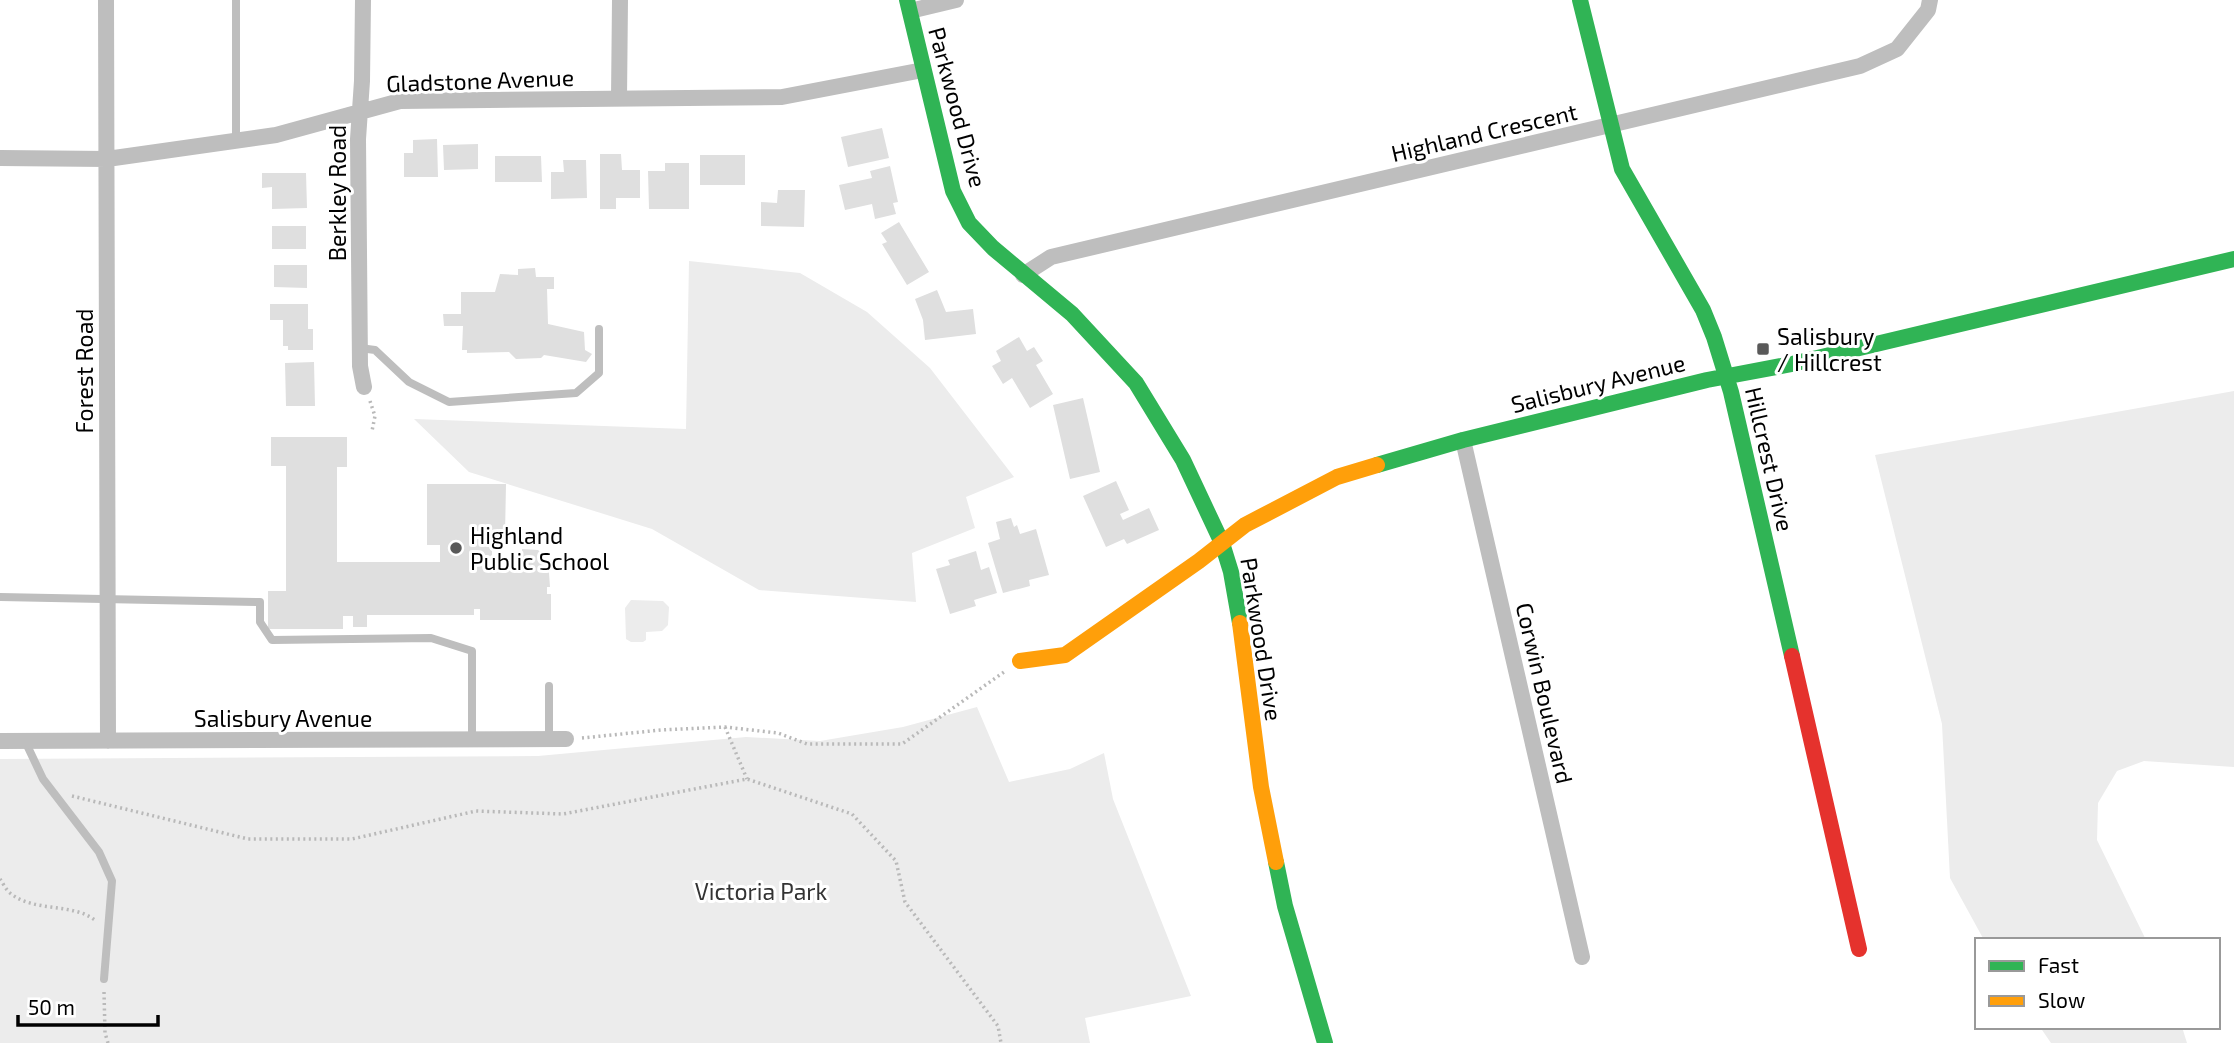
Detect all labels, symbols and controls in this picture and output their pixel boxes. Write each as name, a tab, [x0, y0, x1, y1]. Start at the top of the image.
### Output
street label: Parkwood Drive	[923, 24, 993, 190]
street label: Gladstone Avenue	[386, 63, 574, 97]
street label: Highland Crescent	[1388, 97, 1580, 167]
street label: Berkley Road	[323, 125, 351, 261]
street label: Forest Road	[70, 309, 98, 433]
place label: Salisbury / Hillcrest	[1777, 322, 1882, 376]
marker: Salisbury / Hillcrest	[1755, 341, 1771, 357]
street label: Salisbury Avenue	[1508, 348, 1688, 418]
street label: Hillcrest Drive	[1740, 384, 1800, 534]
place label: Highland Public School	[470, 521, 609, 575]
marker: Highland Public School	[448, 540, 464, 556]
street label: Parkwood Drive	[1235, 555, 1289, 723]
street label: Corwin Boulevard	[1511, 600, 1579, 786]
street label: Salisbury Avenue	[194, 704, 372, 732]
park label: Victoria Park	[695, 877, 828, 905]
legend	[1975, 938, 2220, 1029]
text: Fast	[2038, 952, 2079, 977]
scale bar	[18, 984, 158, 1028]
text: Slow	[2038, 987, 2085, 1012]
text: 50 m	[28, 994, 75, 1019]

